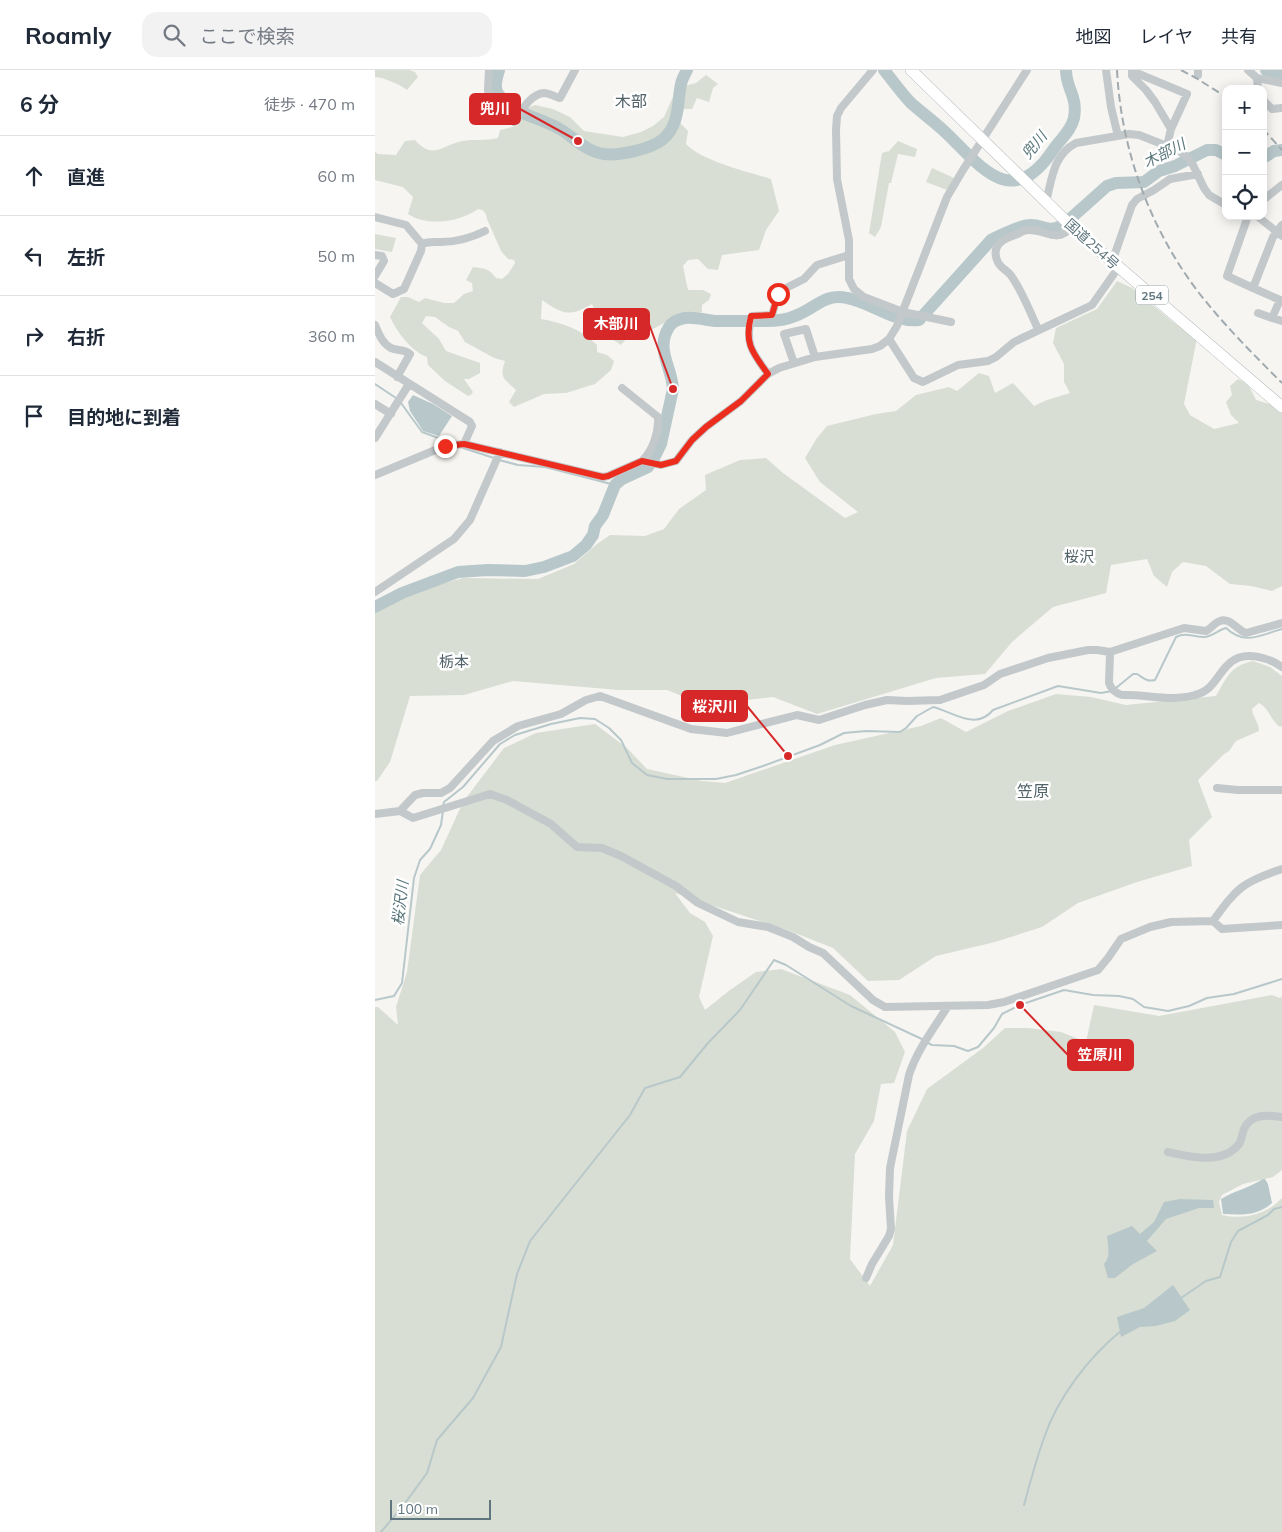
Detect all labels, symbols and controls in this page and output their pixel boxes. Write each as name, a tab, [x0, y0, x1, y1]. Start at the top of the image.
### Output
search box	[142, 12, 492, 57]
text: Roamly	[25, 20, 112, 50]
icon: search	[160, 21, 188, 49]
text: ここで検索	[200, 24, 295, 48]
text: 地図	[1076, 25, 1112, 48]
text: レイヤ	[1140, 25, 1193, 48]
text: 共有	[1221, 25, 1257, 48]
map controls	[1222, 85, 1267, 220]
button: +	[1222, 85, 1267, 130]
text: 6 分	[20, 91, 59, 117]
district label: 木部	[615, 91, 647, 111]
text: 徒歩 · 470 m	[264, 94, 355, 114]
callout: 兜川	[470, 94, 520, 124]
text: 兜川	[480, 99, 510, 118]
water label: 兜川	[1017, 126, 1052, 163]
button: −	[1222, 130, 1267, 175]
water label: 木部川	[1140, 133, 1190, 172]
icon: ahead	[20, 162, 48, 190]
text: 直進	[67, 165, 105, 189]
text: 60 m	[318, 166, 355, 186]
button: locate	[1222, 175, 1267, 220]
street label: 国道254号	[1061, 215, 1123, 273]
icon: left	[20, 242, 48, 270]
text: 左折	[67, 245, 105, 269]
text: 50 m	[318, 246, 355, 266]
route start	[767, 283, 790, 306]
road number: 254	[1136, 286, 1168, 304]
callout: 木部川	[584, 309, 649, 339]
text: 木部川	[593, 314, 639, 333]
icon: right	[20, 322, 48, 350]
text: 右折	[67, 325, 105, 349]
text: 360 m	[308, 326, 355, 346]
icon: arrive	[20, 402, 48, 430]
text: 目的地に到着	[67, 405, 181, 429]
route end	[434, 435, 457, 458]
district label: 桜沢	[1064, 547, 1094, 566]
district label: 栃本	[439, 652, 469, 671]
callout: 桜沢川	[682, 691, 747, 721]
text: 桜沢川	[692, 697, 738, 716]
district label: 笠原	[1017, 781, 1049, 801]
water label: 桜沢川	[388, 878, 412, 926]
callout: 笠原川	[1068, 1040, 1133, 1070]
text: 笠原川	[1077, 1045, 1123, 1064]
scale bar	[390, 1497, 491, 1520]
text: 100 m	[397, 1500, 438, 1518]

